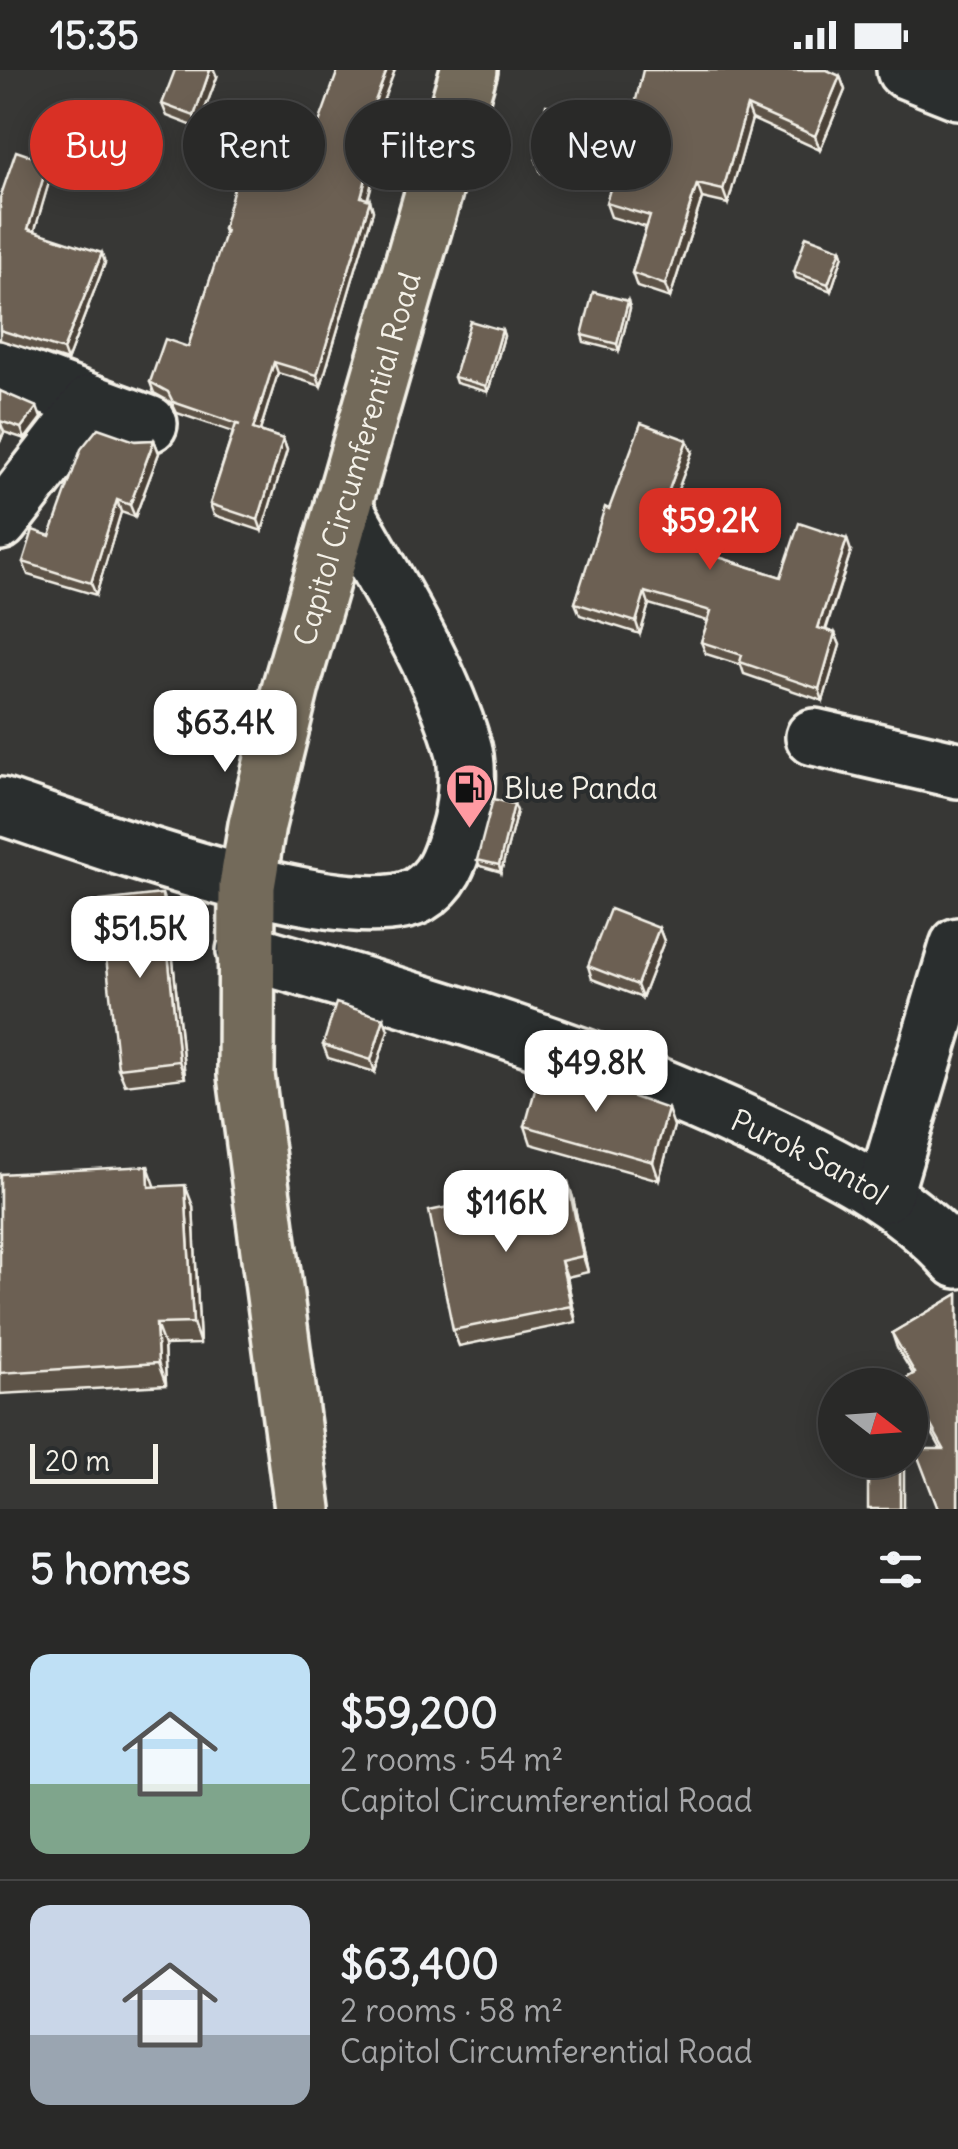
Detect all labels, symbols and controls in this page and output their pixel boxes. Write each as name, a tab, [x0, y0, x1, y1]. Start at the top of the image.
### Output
text: 15:35	[50, 12, 139, 59]
chip: Buy	[30, 100, 163, 190]
chip: Rent	[183, 100, 325, 190]
chip: Filters	[345, 100, 511, 190]
chip: New	[531, 100, 671, 190]
street label: Capitol Circumferential Road	[285, 268, 429, 650]
pin: $59.2K	[629, 488, 791, 573]
text: $59.2K	[661, 500, 759, 541]
pin: $63.4K	[144, 690, 306, 775]
text: $63.4K	[176, 702, 274, 743]
fuel station icon: Blue Panda	[443, 762, 495, 830]
place label: Blue Panda	[504, 769, 658, 807]
pin: $51.5K	[59, 896, 221, 981]
text: $51.5K	[93, 908, 187, 949]
pin: $49.8K	[515, 1030, 677, 1115]
text: $49.8K	[547, 1042, 645, 1083]
street label: Purok Santol	[725, 1101, 895, 1213]
pin: $116K	[436, 1170, 576, 1255]
text: $116K	[466, 1182, 546, 1223]
north arrow	[818, 1368, 928, 1478]
map controls	[818, 1368, 928, 1478]
scale bar	[30, 1439, 158, 1484]
text: 20 m	[45, 1443, 110, 1479]
icon: filters	[873, 1542, 928, 1597]
text: 5 homes	[30, 1543, 191, 1595]
text: $59,200	[340, 1687, 498, 1739]
icon: home	[110, 1694, 230, 1814]
text: 2 rooms · 54 m²	[340, 1739, 563, 1780]
text: Capitol Circumferential Road	[340, 1780, 752, 1821]
text: $63,400	[340, 1938, 499, 1990]
icon: home	[110, 1945, 230, 2065]
text: 2 rooms · 58 m²	[340, 1990, 563, 2031]
text: Capitol Circumferential Road	[340, 2031, 752, 2072]

